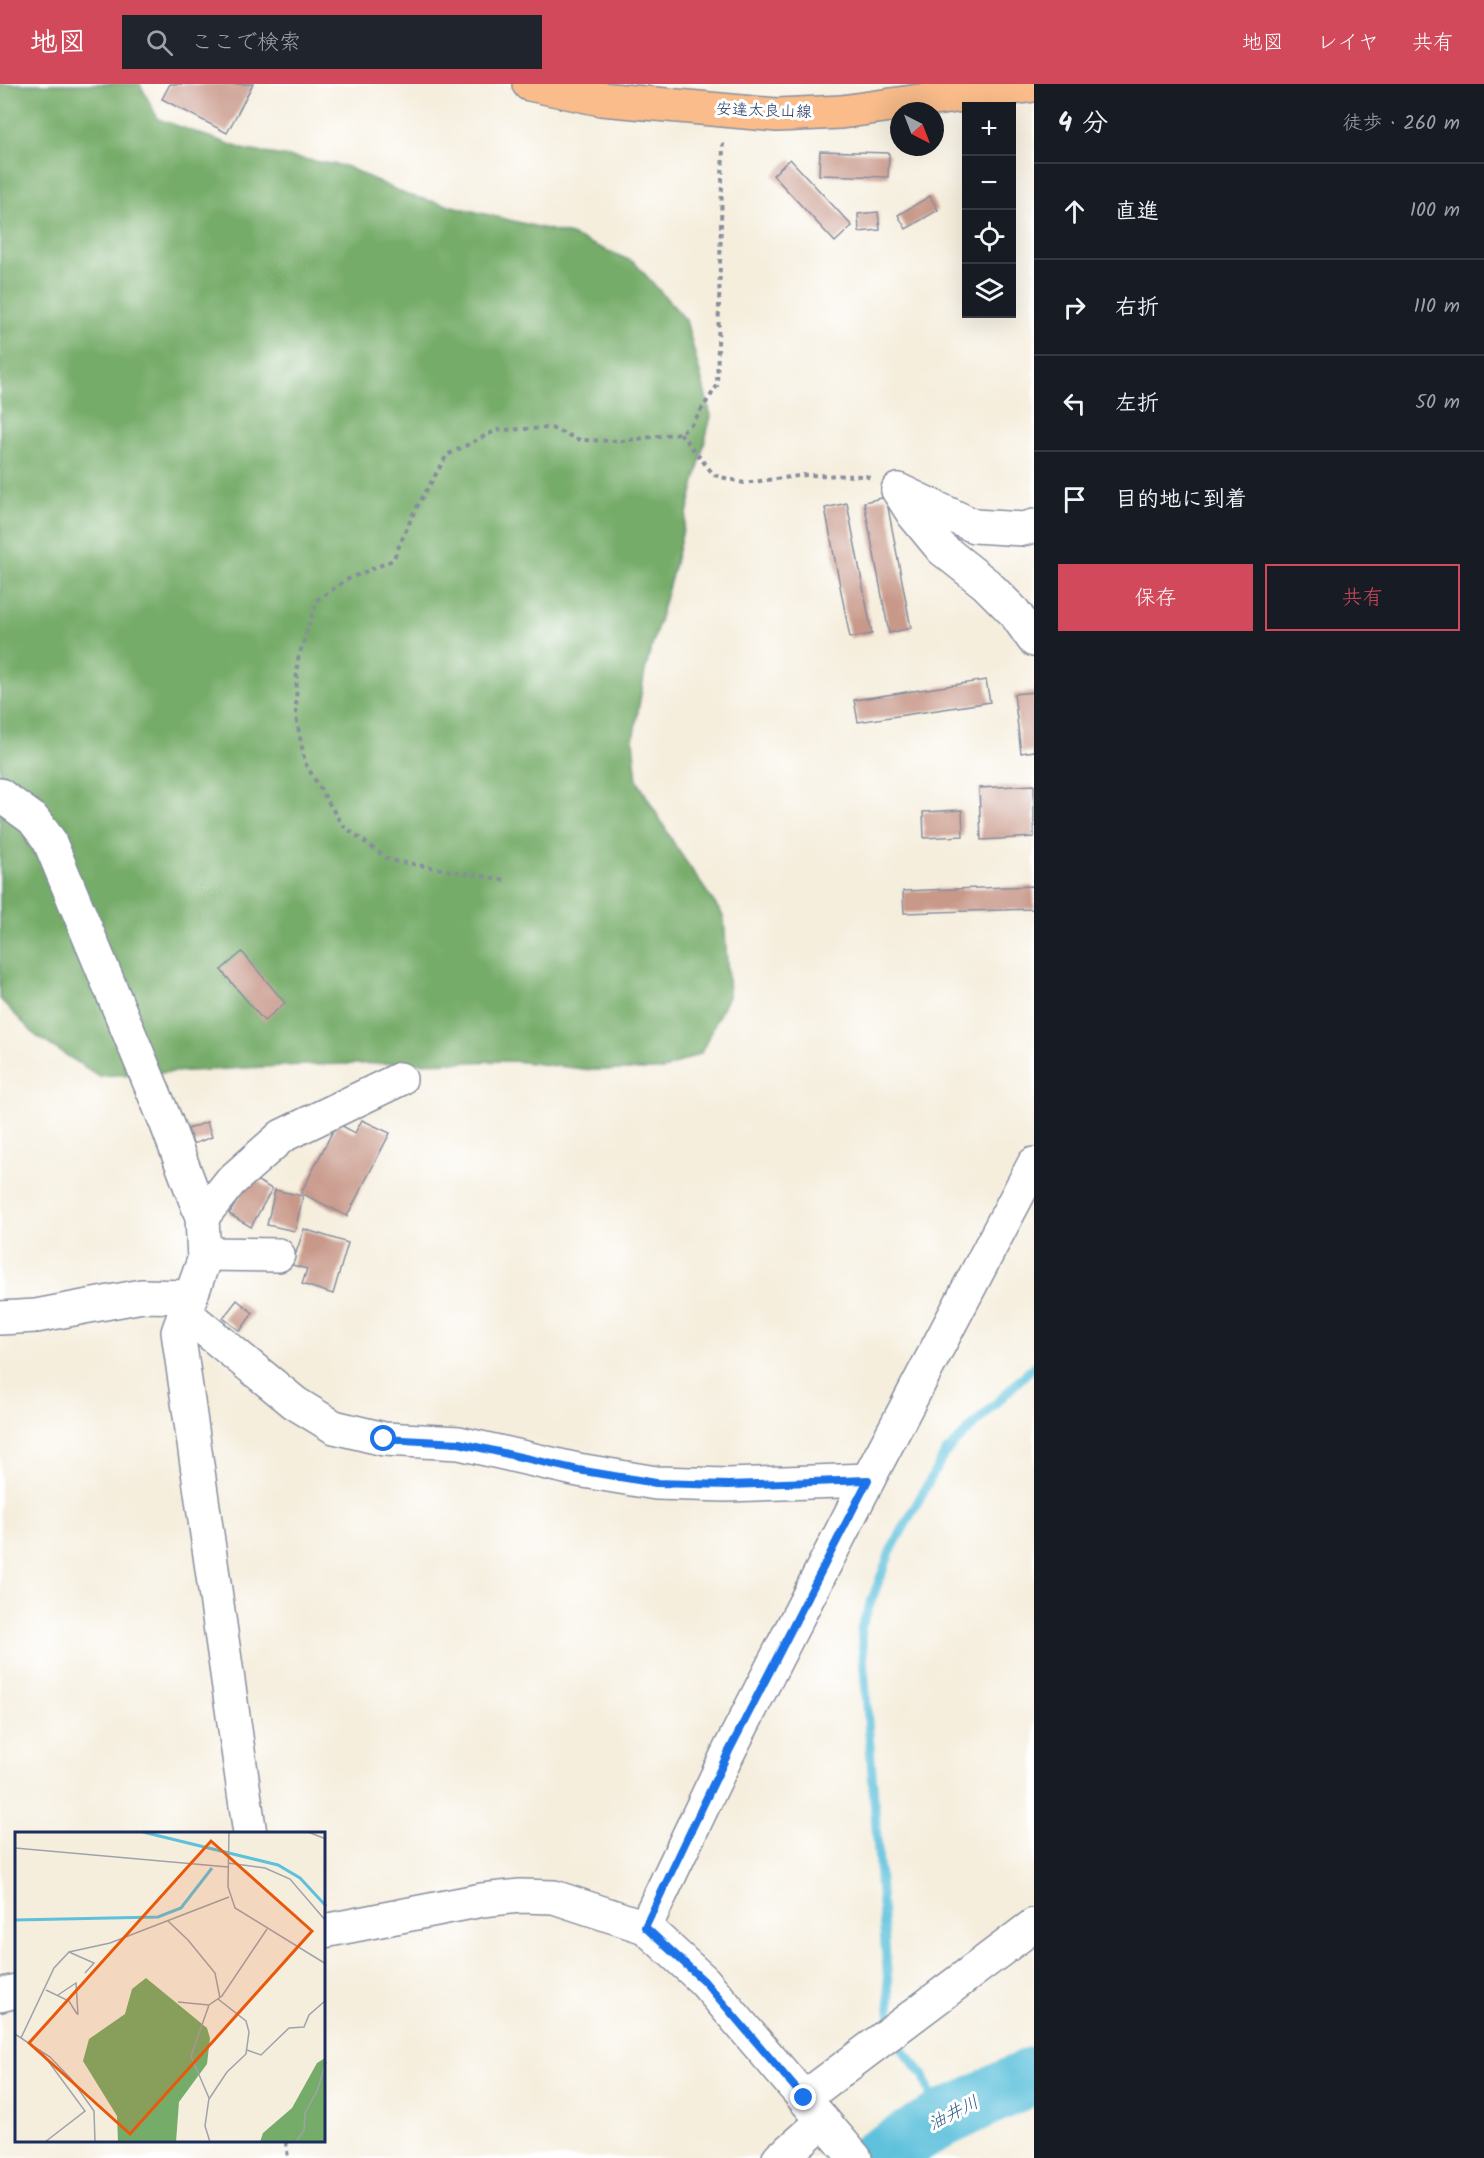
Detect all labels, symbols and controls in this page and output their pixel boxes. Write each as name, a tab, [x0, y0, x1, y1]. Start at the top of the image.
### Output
search box	[122, 15, 542, 69]
text: 地図	[30, 21, 86, 66]
icon: search	[143, 26, 176, 59]
text: ここで検索	[191, 26, 301, 61]
text: 地図	[1242, 27, 1284, 60]
text: レイヤ	[1317, 27, 1379, 60]
text: 共有	[1412, 27, 1454, 60]
street label: 安達太良山線	[716, 97, 812, 125]
north arrow	[890, 102, 944, 156]
map controls	[962, 102, 1016, 318]
button: +	[962, 102, 1016, 156]
text: 4 分	[1058, 103, 1108, 145]
text: 徒歩 · 260 m	[1343, 108, 1460, 140]
button: −	[962, 156, 1016, 210]
icon: ahead	[1058, 195, 1091, 228]
text: 直進	[1115, 195, 1159, 230]
text: 100 m	[1410, 195, 1460, 227]
button: locate	[962, 210, 1016, 264]
button: layers	[962, 264, 1016, 318]
icon: right	[1058, 291, 1091, 324]
text: 右折	[1115, 291, 1159, 326]
text: 110 m	[1414, 291, 1460, 323]
icon: left	[1058, 387, 1091, 420]
text: 左折	[1115, 387, 1159, 422]
text: 50 m	[1415, 387, 1460, 419]
icon: arrive	[1058, 483, 1091, 516]
text: 目的地に到着	[1115, 483, 1247, 518]
button: 保存	[1058, 564, 1253, 631]
button: 共有	[1265, 564, 1460, 631]
route start	[370, 1425, 396, 1451]
inset map	[15, 1832, 326, 2143]
route end	[790, 2084, 816, 2110]
water label: 油井川	[923, 2089, 985, 2139]

